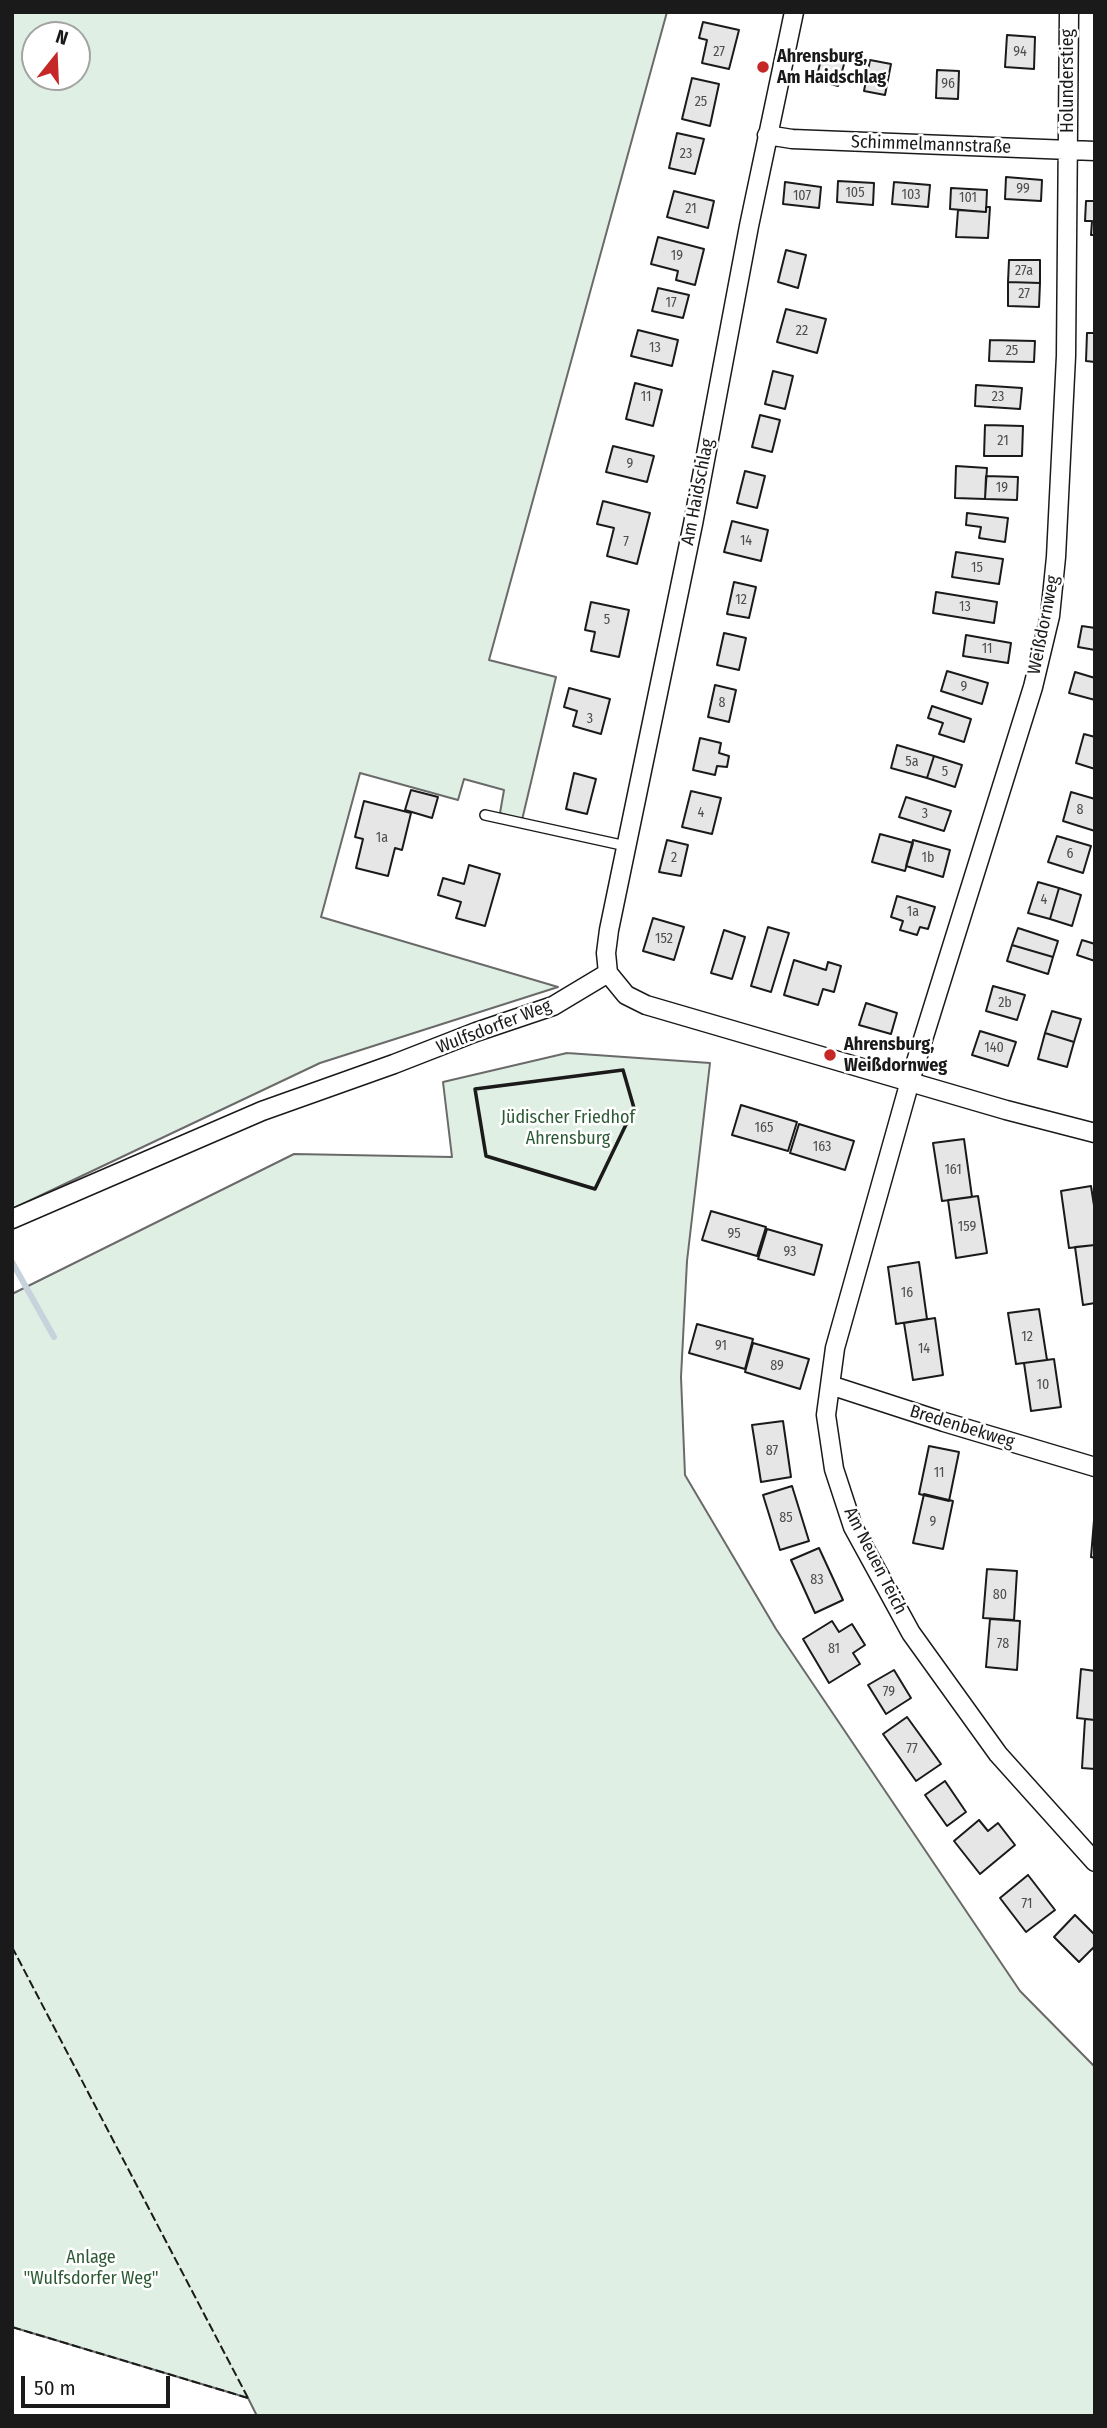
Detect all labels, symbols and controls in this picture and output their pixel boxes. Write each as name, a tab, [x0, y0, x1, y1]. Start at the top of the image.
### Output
north arrow	[21, 21, 91, 91]
text: N	[53, 25, 71, 50]
street label: Holunderstieg	[1057, 29, 1079, 133]
house number: 27	[713, 44, 725, 60]
house number: 94	[1013, 44, 1027, 60]
place label: Ahrensburg, Am Haidschlag	[777, 46, 886, 88]
marker: Ahrensburg, Am Haidschlag	[755, 59, 771, 75]
house number: 96	[941, 76, 955, 92]
house number: 25	[695, 94, 707, 110]
street label: Schimmelmannstraße	[851, 131, 1011, 159]
house number: 23	[680, 146, 692, 162]
house number: 99	[1016, 181, 1030, 197]
house number: 105	[845, 185, 865, 201]
house number: 103	[902, 187, 920, 203]
house number: 107	[793, 188, 811, 204]
house number: 101	[959, 190, 977, 206]
house number: 21	[685, 201, 697, 217]
house number: 19	[671, 248, 683, 264]
house number: 27a	[1015, 263, 1033, 279]
house number: 27	[1018, 286, 1030, 302]
house number: 17	[665, 295, 677, 311]
house number: 22	[796, 323, 808, 339]
house number: 13	[649, 340, 661, 356]
house number: 25	[1006, 343, 1018, 359]
house number: 11	[641, 389, 651, 405]
house number: 23	[992, 389, 1004, 405]
house number: 21	[997, 433, 1009, 449]
street label: Am Haidschlag	[677, 437, 719, 547]
house number: 9	[627, 456, 633, 472]
house number: 19	[996, 480, 1008, 496]
house number: 14	[740, 533, 752, 549]
house number: 7	[623, 534, 629, 550]
house number: 15	[971, 560, 983, 576]
street label: Weißdornweg	[1024, 574, 1064, 676]
house number: 12	[735, 592, 747, 608]
house number: 13	[959, 599, 971, 615]
house number: 5	[604, 612, 610, 628]
house number: 11	[982, 641, 992, 657]
house number: 9	[961, 679, 967, 695]
house number: 8	[719, 695, 725, 711]
house number: 3	[587, 711, 593, 727]
house number: 5a	[905, 754, 919, 770]
house number: 5	[942, 764, 948, 780]
house number: 8	[1077, 802, 1083, 818]
house number: 4	[698, 805, 704, 821]
house number: 3	[922, 806, 928, 822]
house number: 1a	[376, 830, 388, 846]
house number: 6	[1067, 846, 1073, 862]
house number: 2	[671, 850, 677, 866]
house number: 1b	[922, 850, 934, 866]
house number: 4	[1041, 892, 1047, 908]
house number: 1a	[907, 904, 919, 920]
house number: 152	[655, 931, 673, 947]
street label: Wulfsdorfer Weg	[433, 995, 555, 1059]
house number: 2b	[998, 995, 1012, 1011]
place label: Ahrensburg, Weißdornweg	[844, 1034, 947, 1076]
house number: 140	[984, 1040, 1004, 1056]
marker: Ahrensburg, Weißdornweg	[822, 1047, 838, 1063]
park label: Jüdischer Friedhof Ahrensburg	[501, 1107, 635, 1150]
house number: 165	[755, 1120, 773, 1136]
house number: 163	[813, 1139, 831, 1155]
house number: 161	[944, 1162, 962, 1178]
house number: 159	[958, 1219, 976, 1235]
house number: 95	[727, 1226, 741, 1242]
house number: 93	[784, 1244, 796, 1260]
house number: 16	[901, 1285, 913, 1301]
house number: 12	[1021, 1329, 1033, 1345]
house number: 91	[715, 1338, 727, 1354]
house number: 14	[918, 1341, 930, 1357]
house number: 89	[770, 1358, 784, 1374]
house number: 10	[1037, 1377, 1049, 1393]
street label: Bredenbekweg	[907, 1401, 1017, 1453]
house number: 87	[766, 1443, 778, 1459]
house number: 11	[934, 1465, 944, 1481]
street label: Am Neuen Teich	[839, 1504, 911, 1618]
house number: 85	[779, 1510, 793, 1526]
house number: 9	[930, 1514, 936, 1530]
house number: 83	[810, 1572, 824, 1588]
house number: 80	[993, 1587, 1007, 1603]
house number: 78	[997, 1636, 1009, 1652]
house number: 81	[828, 1641, 840, 1657]
house number: 79	[883, 1684, 895, 1700]
house number: 77	[906, 1741, 918, 1757]
house number: 71	[1022, 1896, 1032, 1912]
park label: Anlage "Wulfsdorfer Weg"	[24, 2247, 158, 2290]
scale bar	[24, 2362, 173, 2406]
text: 50 m	[34, 2375, 76, 2401]

